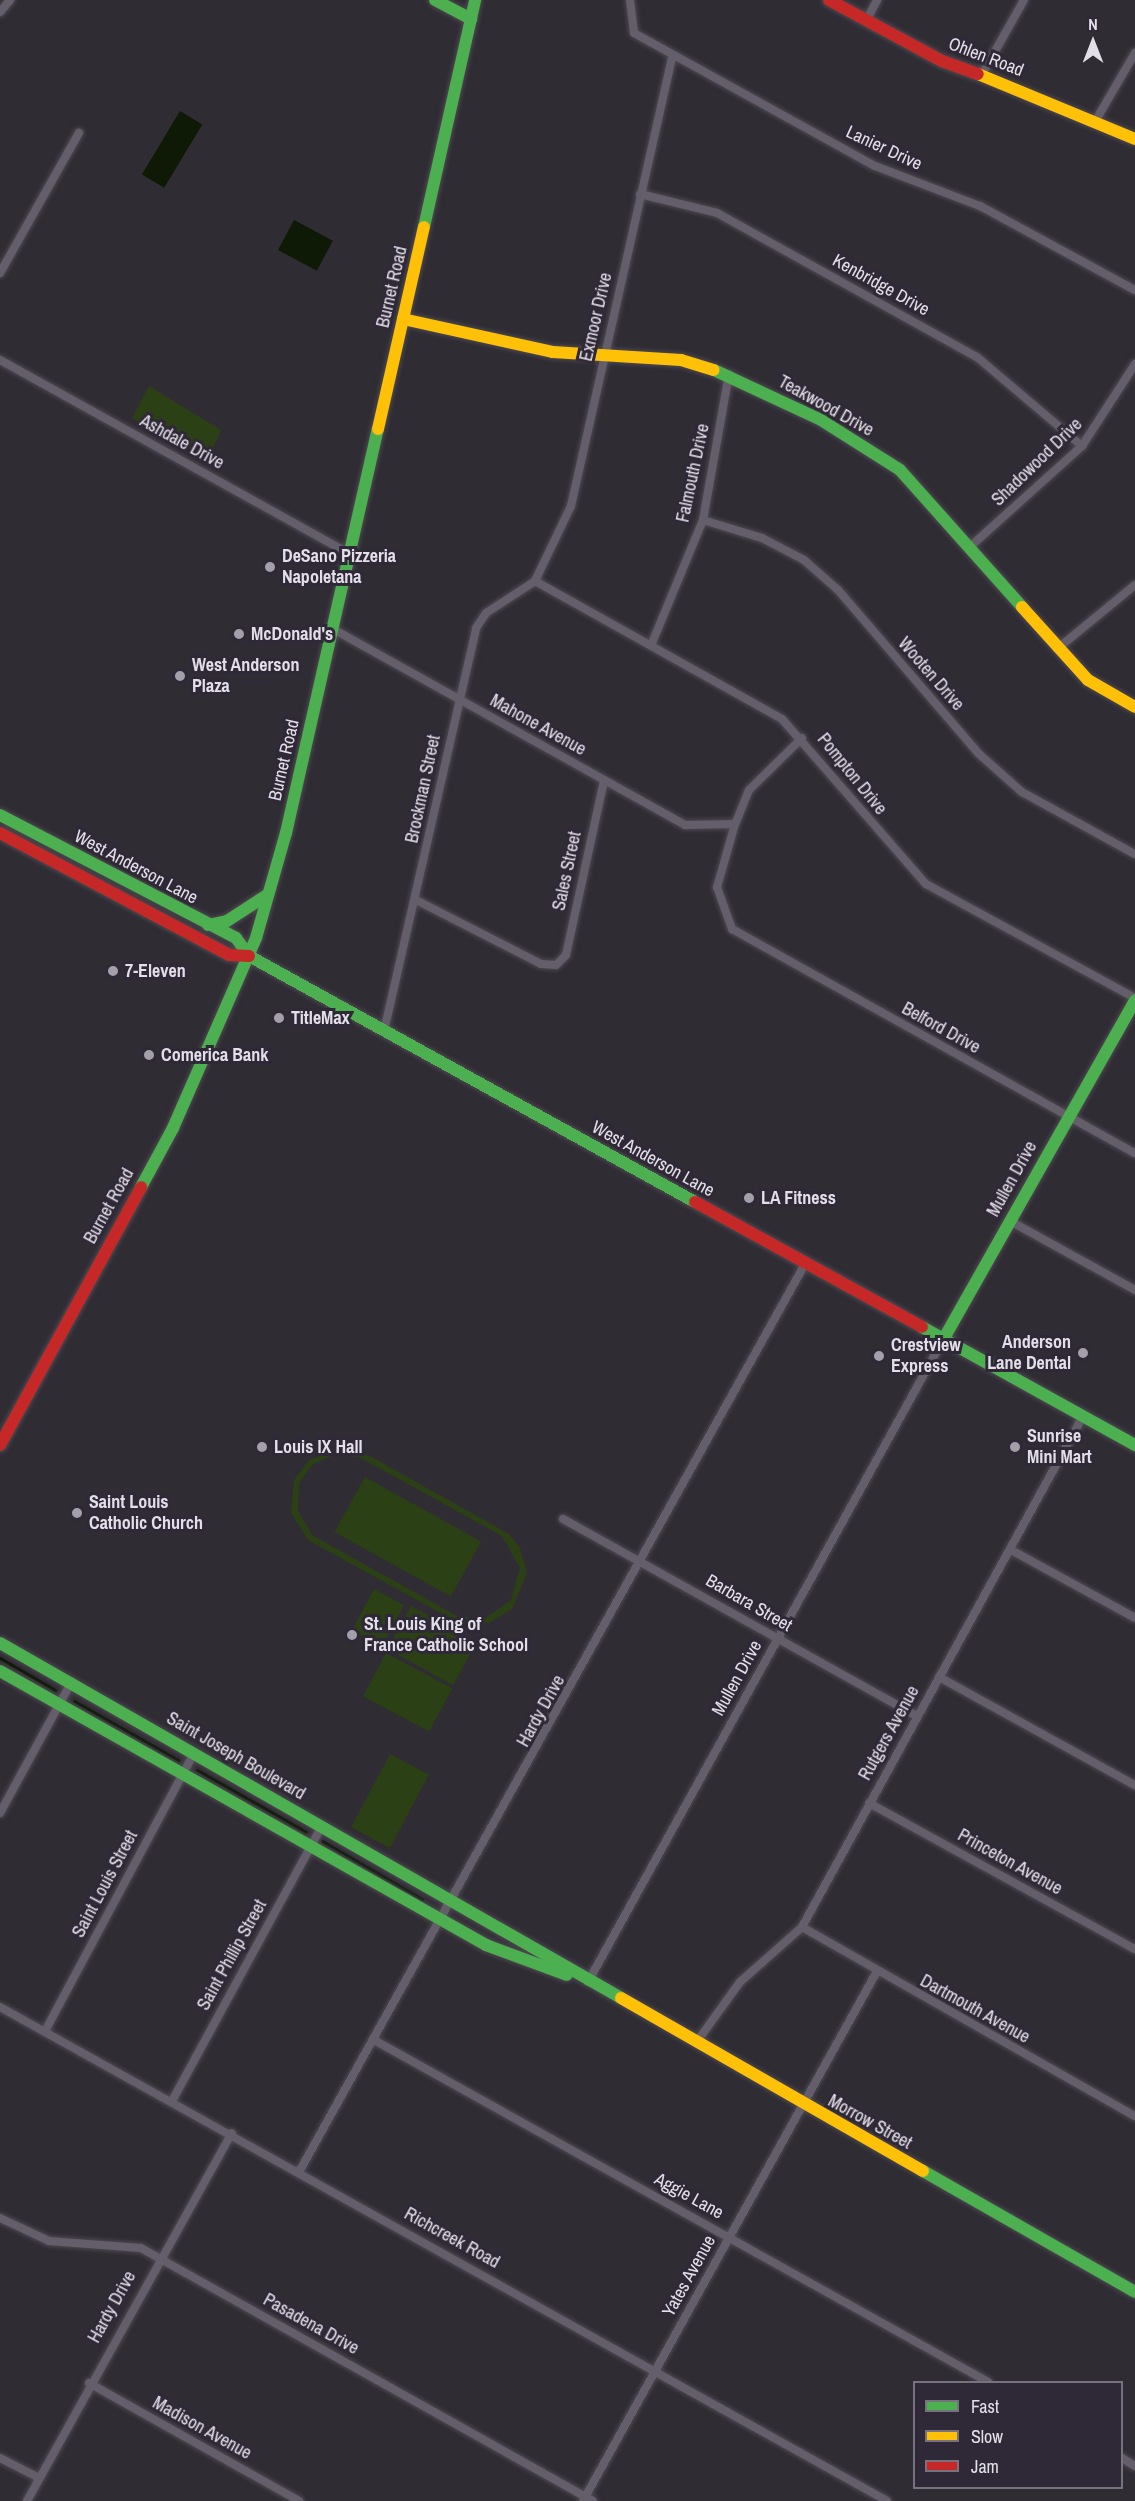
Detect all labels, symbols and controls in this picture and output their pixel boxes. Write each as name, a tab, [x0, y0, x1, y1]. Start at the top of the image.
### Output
north arrow	[1063, 12, 1123, 72]
text: N	[1088, 13, 1098, 35]
street label: Ohlen Road	[945, 33, 1027, 81]
street label: Lanier Drive	[843, 121, 925, 175]
street label: Burnet Road	[372, 244, 412, 330]
street label: Kenbridge Drive	[829, 250, 933, 320]
street label: Exmoor Drive	[575, 271, 617, 363]
street label: Teakwood Drive	[774, 371, 878, 441]
street label: Ashdale Drive	[136, 410, 228, 474]
street label: Shadowood Drive	[987, 413, 1087, 511]
street label: Falmouth Drive	[672, 422, 714, 524]
place label: DeSano Pizzeria Napoletana	[282, 546, 396, 588]
marker: DeSano Pizzeria Napoletana	[263, 560, 277, 574]
place label: McDonald's	[251, 623, 333, 645]
marker: McDonald's	[232, 627, 246, 641]
street label: Wooten Drive	[893, 633, 969, 715]
place label: West Anderson Plaza	[192, 655, 300, 698]
marker: West Anderson Plaza	[173, 669, 187, 683]
street label: Mahone Avenue	[486, 690, 590, 760]
street label: Burnet Road	[264, 717, 304, 803]
street label: Pompton Drive	[813, 729, 891, 819]
street label: Brockman Street	[401, 733, 445, 845]
street label: West Anderson Lane	[70, 825, 202, 909]
street label: Sales Street	[548, 829, 586, 913]
place label: 7-Eleven	[125, 960, 186, 982]
marker: 7-Eleven	[106, 964, 120, 978]
street label: Belford Drive	[898, 998, 984, 1058]
place label: TitleMax	[291, 1007, 350, 1029]
marker: TitleMax	[272, 1011, 286, 1025]
place label: Comerica Bank	[161, 1044, 268, 1066]
marker: Comerica Bank	[142, 1048, 156, 1062]
street label: West Anderson Lane	[588, 1116, 718, 1202]
street label: Mullen Drive	[982, 1138, 1042, 1220]
street label: Burnet Road	[79, 1165, 139, 1247]
place label: LA Fitness	[761, 1187, 836, 1209]
marker: LA Fitness	[742, 1191, 756, 1205]
place label: Anderson Lane Dental	[987, 1332, 1071, 1374]
place label: Crestview Express	[891, 1335, 961, 1378]
marker: Anderson Lane Dental	[1076, 1346, 1090, 1360]
marker: Crestview Express	[872, 1349, 886, 1363]
place label: Sunrise Mini Mart	[1027, 1426, 1092, 1468]
place label: Louis IX Hall	[274, 1436, 363, 1458]
marker: Louis IX Hall	[255, 1440, 269, 1454]
marker: Sunrise Mini Mart	[1008, 1440, 1022, 1454]
place label: Saint Louis Catholic Church	[89, 1492, 203, 1534]
marker: Saint Louis Catholic Church	[70, 1506, 84, 1520]
street label: Barbara Street	[702, 1570, 796, 1636]
place label: St. Louis King of France Catholic School	[364, 1614, 528, 1656]
marker: St. Louis King of France Catholic School	[345, 1628, 359, 1642]
street label: Mullen Drive	[707, 1637, 767, 1719]
street label: Hardy Drive	[512, 1671, 570, 1751]
street label: Rutgers Avenue	[854, 1682, 924, 1784]
street label: Saint Joseph Boulevard	[163, 1707, 309, 1805]
street label: Princeton Avenue	[954, 1824, 1066, 1900]
street label: Saint Louis Street	[68, 1827, 142, 1941]
street label: Saint Phillip Street	[193, 1896, 271, 2014]
street label: Dartmouth Avenue	[916, 1970, 1034, 2048]
street label: Morrow Street	[824, 2090, 916, 2154]
street label: Aggie Lane	[651, 2168, 727, 2224]
street label: Richcreek Road	[400, 2203, 504, 2273]
street label: Yates Avenue	[658, 2231, 720, 2321]
street label: Hardy Drive	[83, 2267, 141, 2347]
street label: Pasadena Drive	[259, 2289, 363, 2359]
legend	[913, 2381, 1123, 2489]
street label: Madison Avenue	[148, 2392, 256, 2464]
text: Fast	[971, 2394, 999, 2419]
text: Slow	[971, 2424, 1003, 2449]
text: Jam	[971, 2454, 999, 2479]

